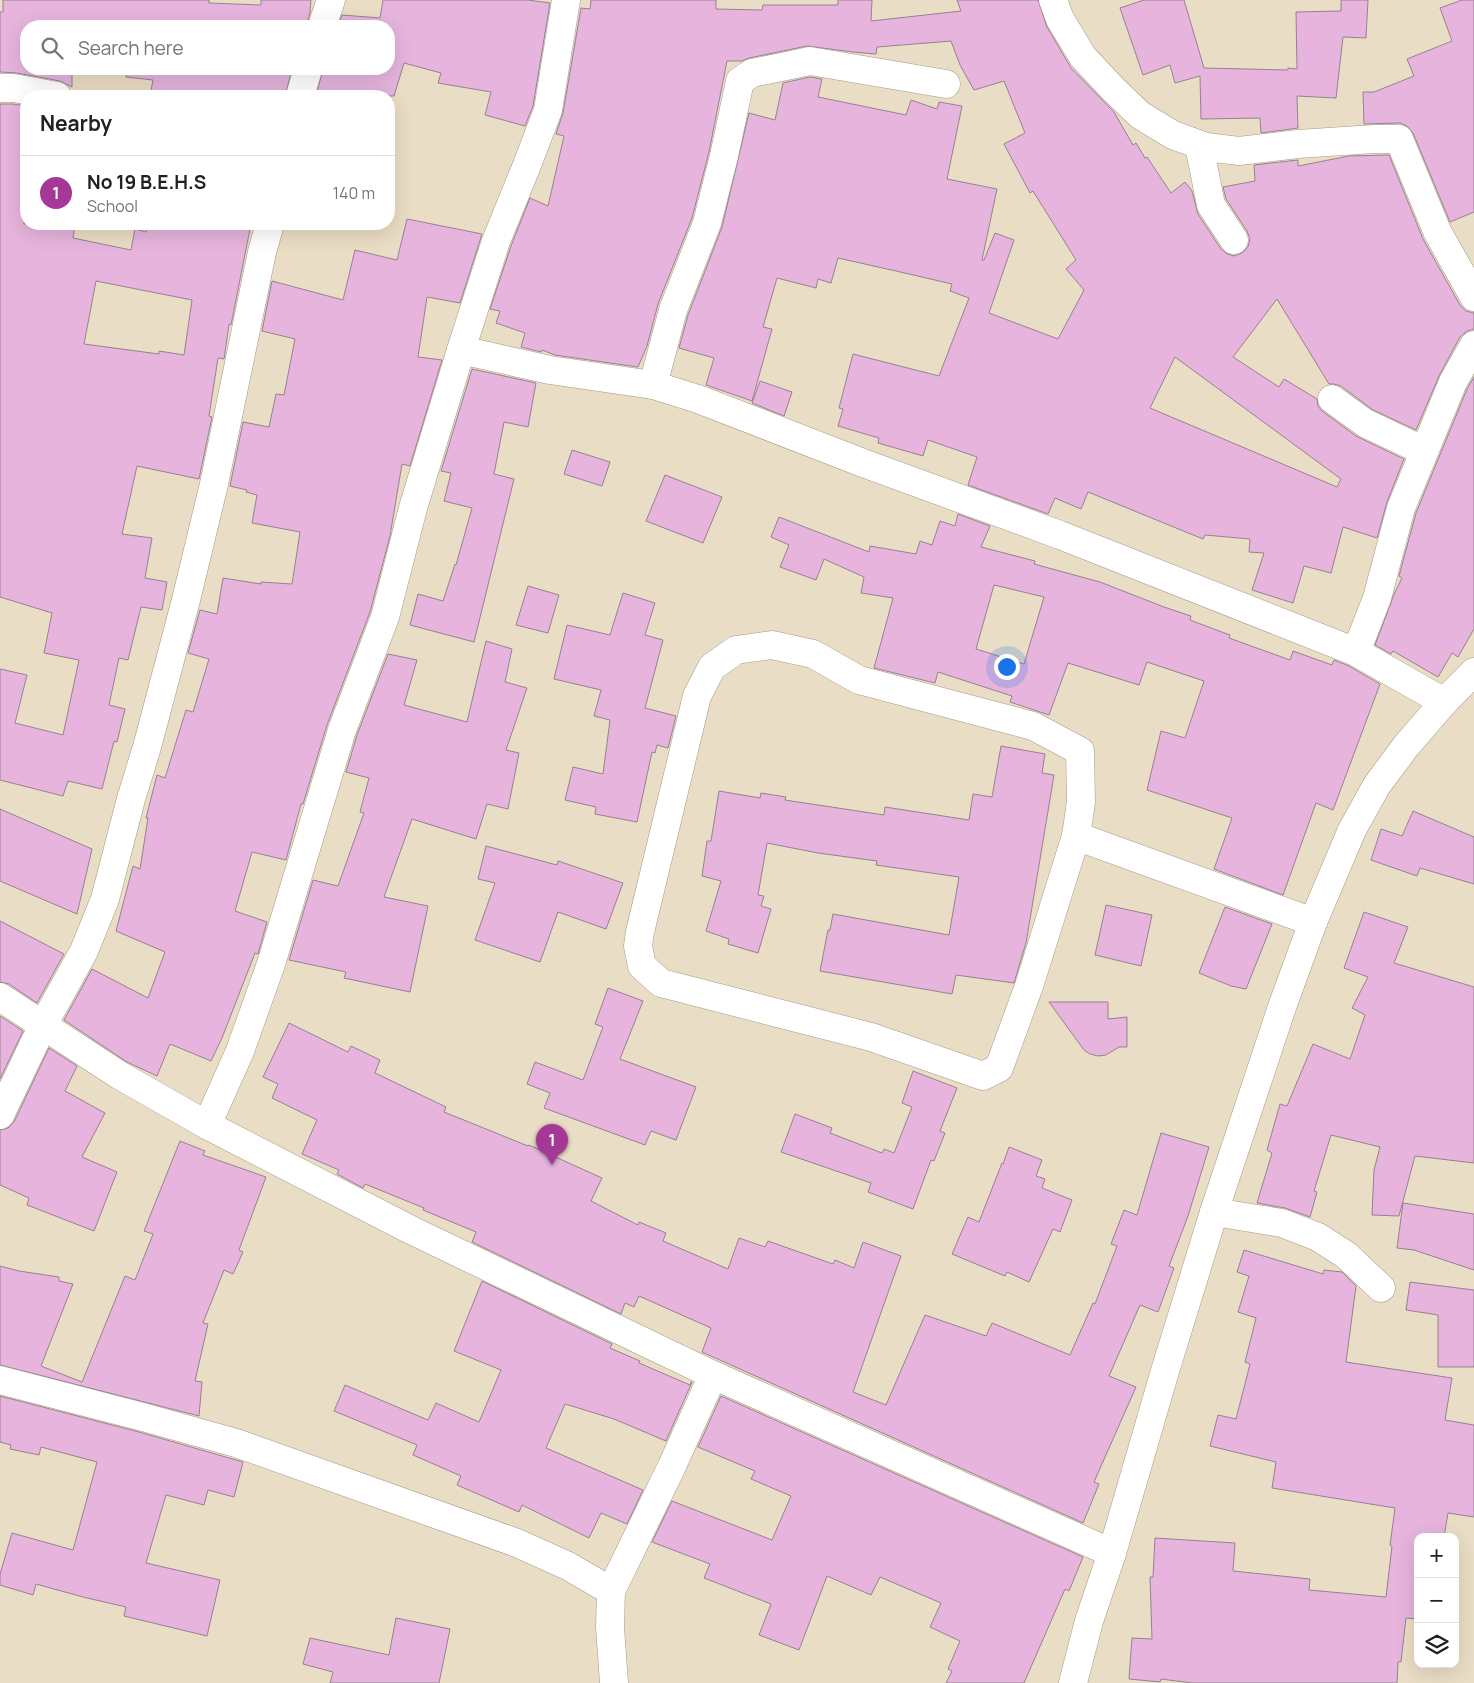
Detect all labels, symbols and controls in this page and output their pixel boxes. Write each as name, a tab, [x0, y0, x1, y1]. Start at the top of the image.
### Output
search box	[20, 20, 395, 75]
icon: search	[38, 34, 66, 62]
text: Search here	[78, 35, 184, 61]
text: Nearby	[40, 109, 112, 137]
text: No 19 B.E.H.S	[87, 169, 206, 195]
text: 1	[52, 182, 60, 204]
text: 140 m	[333, 182, 375, 204]
text: School	[87, 195, 138, 217]
your location	[994, 654, 1020, 680]
pin: 1	[536, 1124, 568, 1165]
map controls	[1414, 1533, 1459, 1668]
button: +	[1414, 1533, 1459, 1578]
button: −	[1414, 1578, 1459, 1623]
button: layers	[1414, 1623, 1459, 1668]

